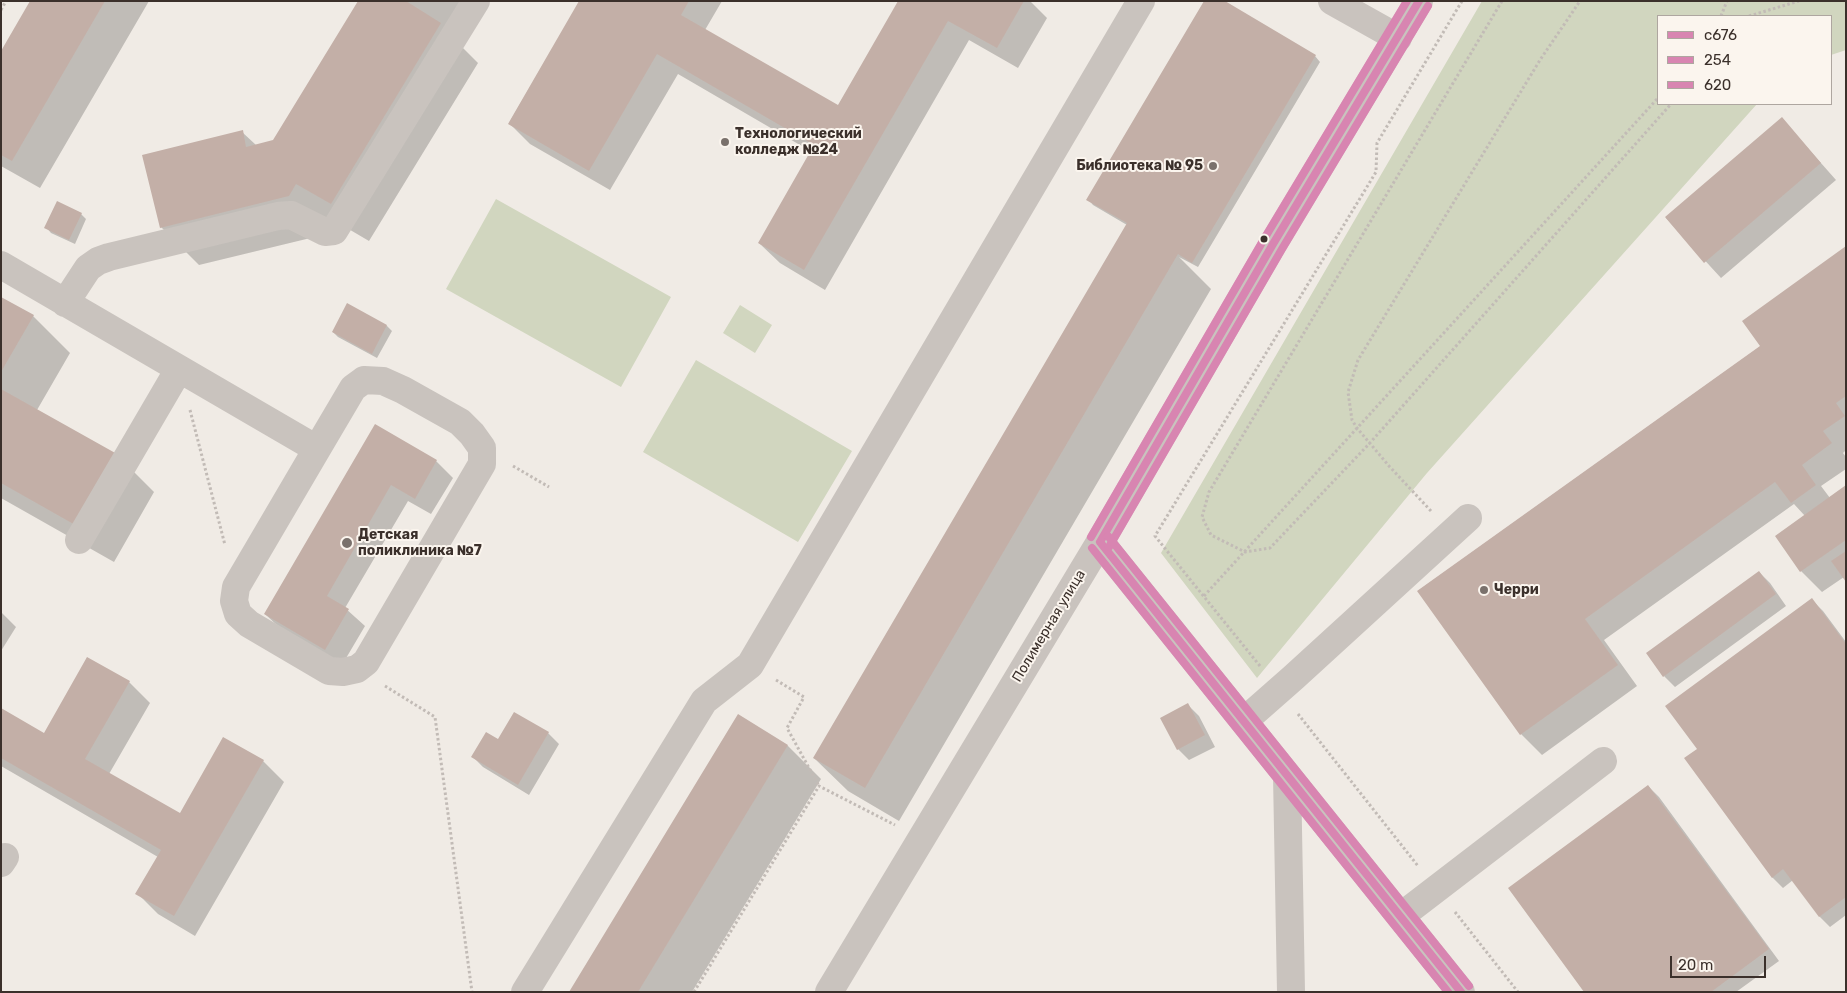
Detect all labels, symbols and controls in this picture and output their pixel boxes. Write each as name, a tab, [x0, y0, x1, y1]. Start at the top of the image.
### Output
legend	[1657, 15, 1832, 105]
text: с676	[1704, 26, 1737, 44]
text: 254	[1704, 51, 1731, 69]
text: 620	[1704, 76, 1731, 94]
place label: Технологический колледж №24	[735, 126, 862, 158]
marker: Технологический колледж №24	[719, 136, 731, 148]
place label: Библиотека № 95	[1076, 158, 1203, 174]
marker: Библиотека № 95	[1207, 160, 1219, 172]
unlabelled marker	[1259, 234, 1269, 244]
place label: Детская поликлиника №7	[358, 527, 482, 560]
marker: Детская поликлиника №7	[340, 536, 354, 550]
street label: Полимерная улица	[1009, 567, 1089, 685]
place label: Черри	[1494, 582, 1539, 598]
marker: Черри	[1478, 584, 1490, 596]
scale bar	[1672, 946, 1768, 978]
text: 20 m	[1678, 956, 1713, 974]

